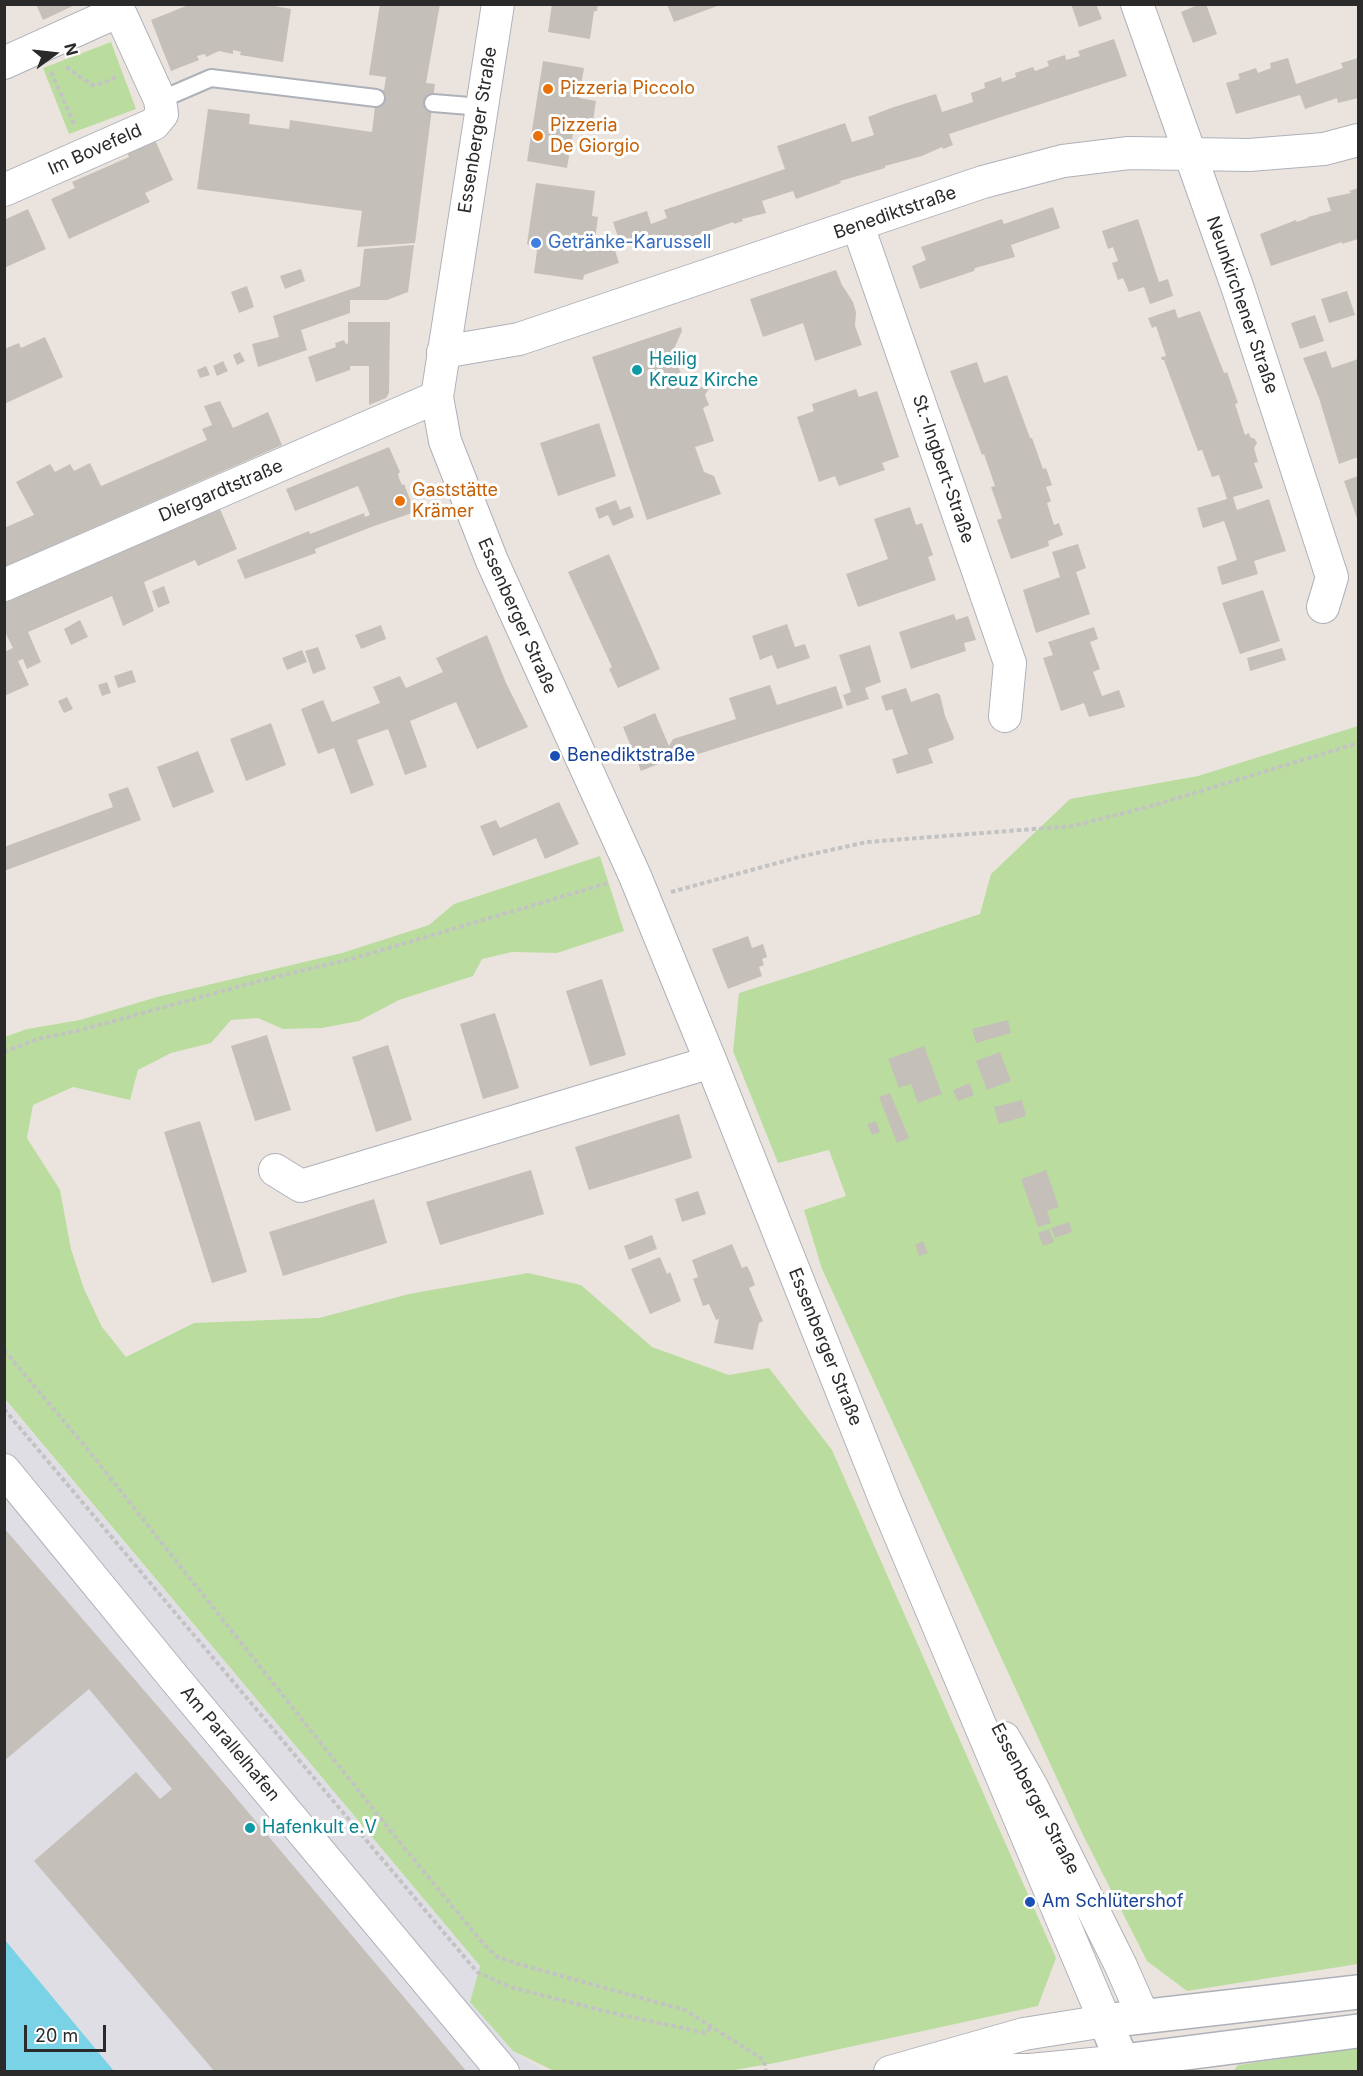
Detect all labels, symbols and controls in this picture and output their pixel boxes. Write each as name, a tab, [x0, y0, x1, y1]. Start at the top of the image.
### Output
north arrow	[24, 24, 84, 84]
text: N	[60, 41, 83, 58]
street label: Essenberger Straße	[454, 45, 502, 215]
place label: Pizzeria Piccolo	[560, 78, 695, 100]
marker: Pizzeria Piccolo	[541, 82, 555, 96]
place label: Pizzeria De Giorgio	[550, 115, 640, 158]
street label: Im Bovefeld	[45, 120, 145, 180]
marker: Pizzeria De Giorgio	[531, 129, 545, 143]
street label: Benediktstraße	[831, 182, 959, 244]
street label: Neunkirchener Straße	[1201, 213, 1283, 397]
place label: Getränke-Karussell	[548, 232, 711, 254]
marker: Getränke-Karussell	[529, 236, 543, 250]
place label: Heilig Kreuz Kirche	[649, 349, 758, 392]
marker: Heilig Kreuz Kirche	[630, 363, 644, 377]
street label: St.-Ingbert-Straße	[907, 392, 979, 546]
street label: Diergardtstraße	[156, 455, 286, 527]
place label: Gaststätte Krämer	[412, 480, 498, 522]
marker: Gaststätte Krämer	[393, 494, 407, 508]
street label: Essenberger Straße	[473, 535, 561, 697]
place label: Benediktstraße	[567, 745, 695, 767]
marker: Benediktstraße	[548, 749, 562, 763]
street label: Essenberger Straße	[783, 1265, 867, 1429]
street label: Am Parallelhafen	[176, 1682, 284, 1806]
street label: Essenberger Straße	[986, 1720, 1084, 1878]
place label: Hafenkult e.V	[262, 1817, 377, 1839]
marker: Hafenkult e.V	[243, 1821, 257, 1835]
place label: Am Schlütershof	[1042, 1891, 1183, 1913]
marker: Am Schlütershof	[1023, 1895, 1037, 1909]
scale bar	[27, 2013, 110, 2051]
text: 20 m	[35, 2025, 78, 2046]

